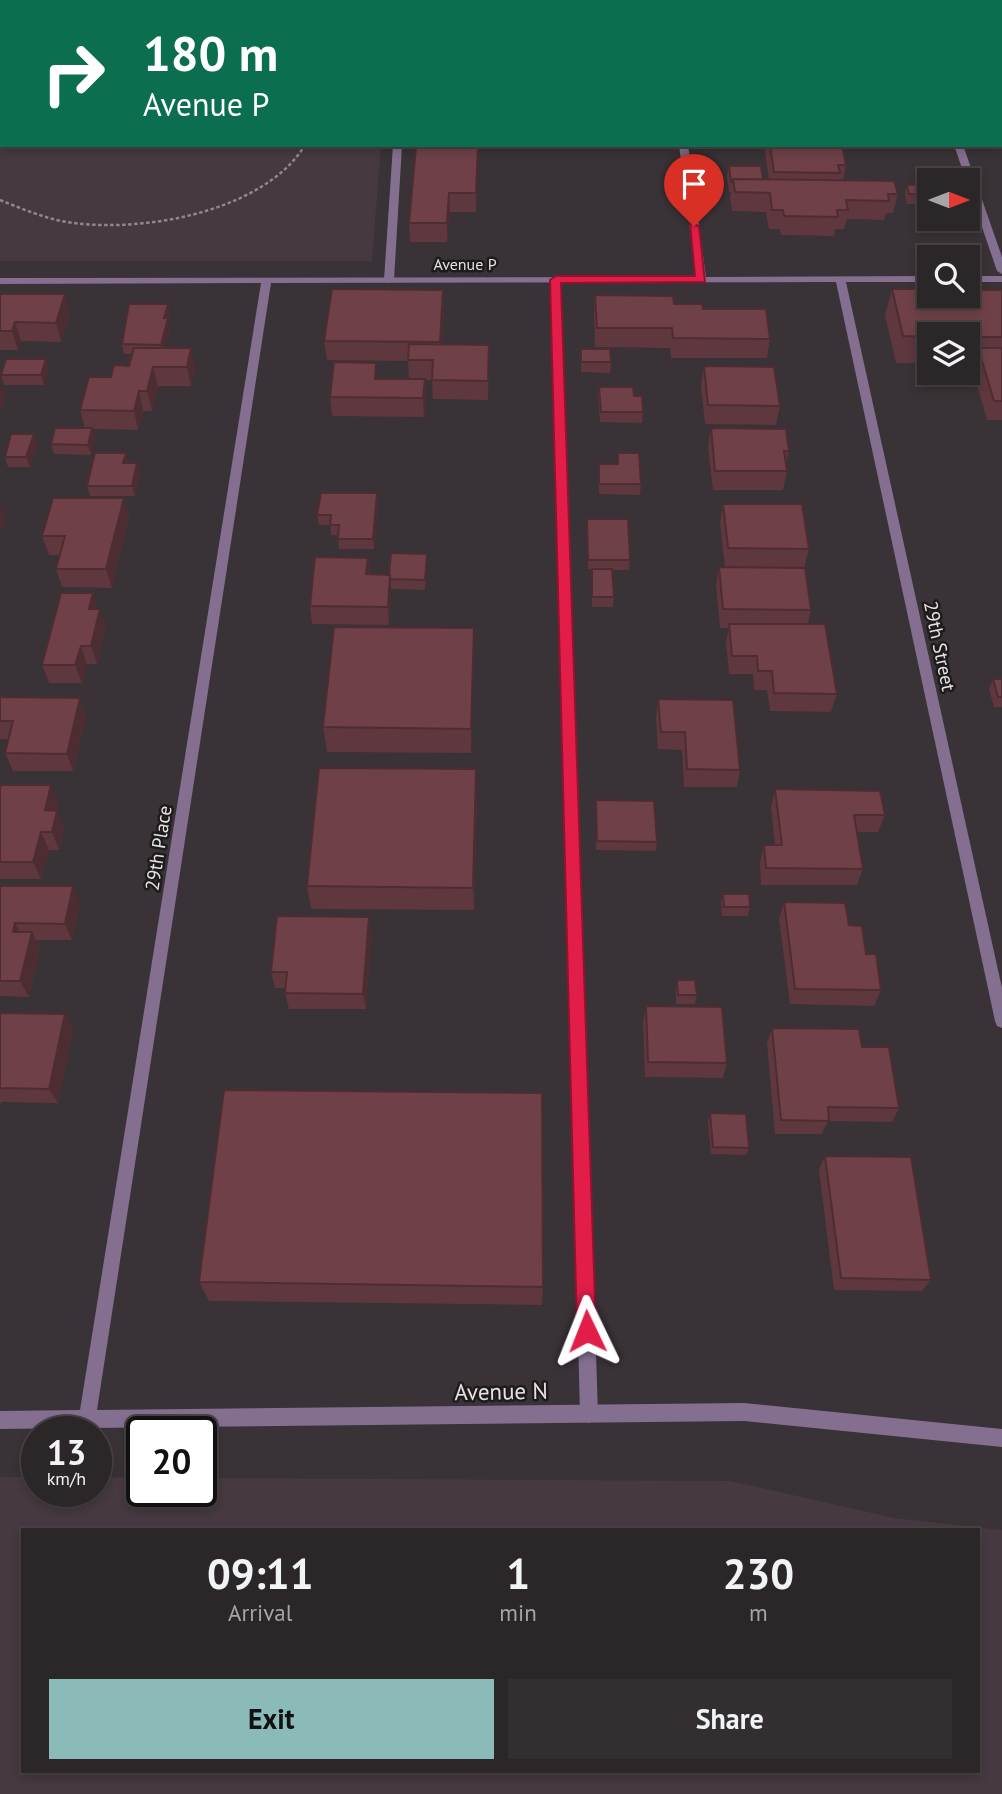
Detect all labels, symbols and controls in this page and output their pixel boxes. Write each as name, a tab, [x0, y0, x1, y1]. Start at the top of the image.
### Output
text: 180 m	[143, 21, 278, 85]
icon: right	[28, 28, 119, 119]
text: Avenue P	[143, 83, 269, 125]
pin	[664, 154, 724, 226]
icon: arrive	[675, 165, 713, 203]
north arrow	[917, 168, 980, 231]
map controls	[917, 168, 980, 385]
button: search	[917, 245, 980, 308]
street label: Avenue P	[433, 254, 497, 274]
button: layers	[917, 322, 980, 385]
street label: 29th Street	[919, 599, 961, 694]
street label: 29th Place	[139, 804, 177, 892]
position arrow	[550, 1294, 624, 1368]
street label: Avenue N	[454, 1376, 548, 1406]
speed limit sign: 20	[126, 1416, 217, 1507]
text: 13	[47, 1429, 86, 1475]
text: km/h	[47, 1467, 86, 1490]
text: 09:11	[207, 1546, 313, 1601]
text: 1	[506, 1546, 530, 1601]
text: 230	[723, 1546, 794, 1601]
text: Arrival	[228, 1598, 292, 1627]
text: min	[499, 1598, 537, 1627]
text: m	[749, 1598, 768, 1627]
button: Exit	[49, 1679, 494, 1759]
button: Share	[508, 1679, 952, 1759]

